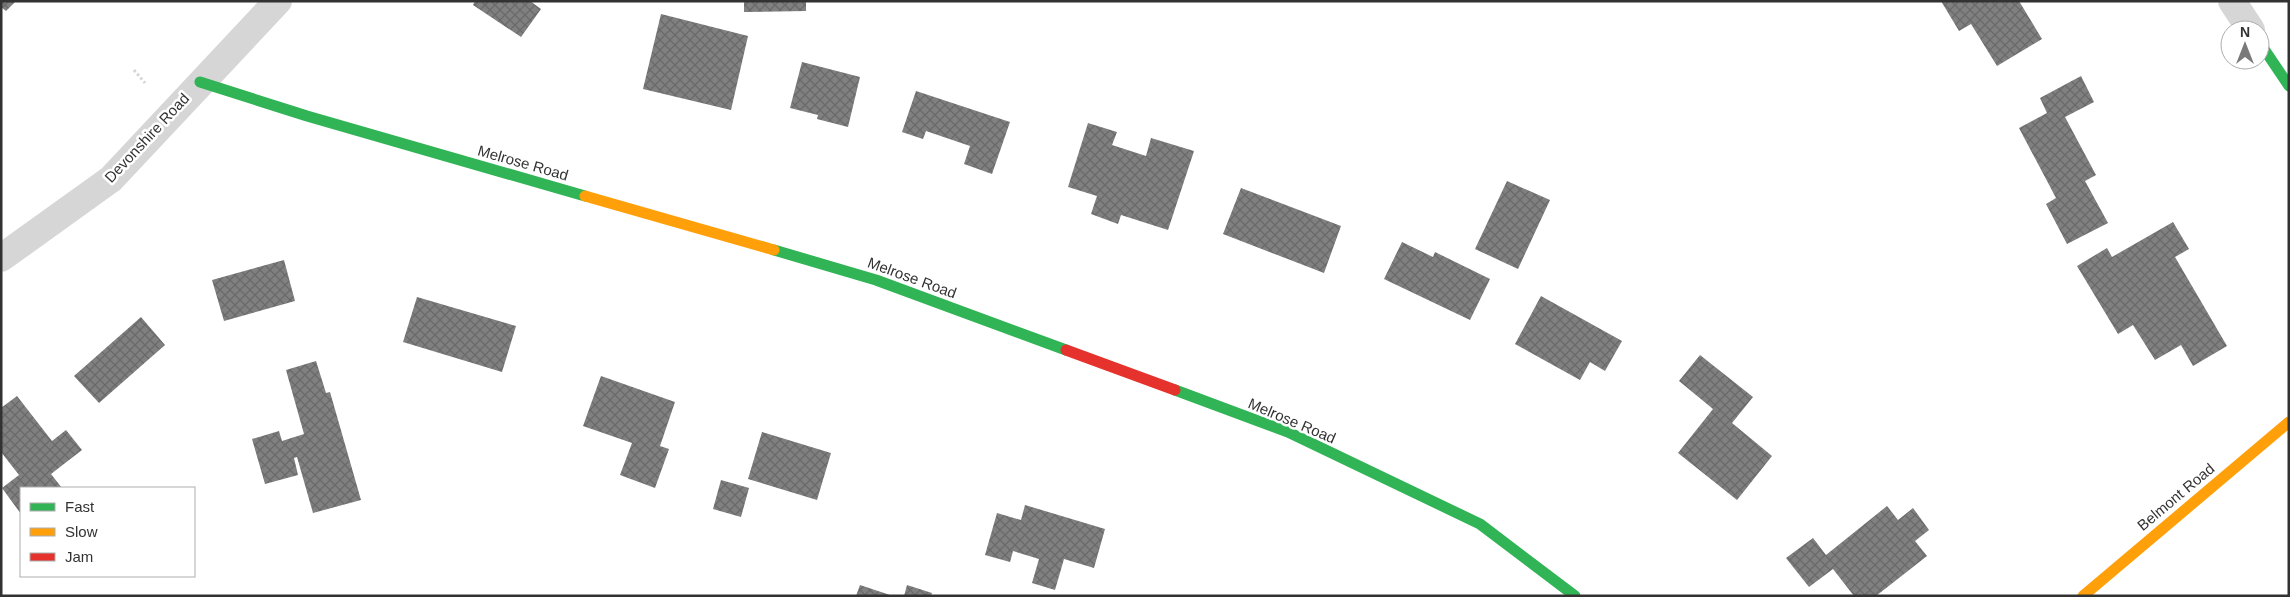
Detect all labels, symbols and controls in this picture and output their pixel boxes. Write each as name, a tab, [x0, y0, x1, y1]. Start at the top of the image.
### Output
north arrow	[2220, 20, 2270, 70]
text: N	[2240, 24, 2250, 40]
street label: Devonshire Road	[101, 89, 192, 186]
street label: Melrose Road	[476, 141, 570, 184]
street label: Melrose Road	[865, 254, 959, 301]
street label: Melrose Road	[1246, 394, 1338, 447]
street label: Belmont Road	[2134, 460, 2218, 534]
legend	[20, 487, 195, 577]
text: Fast	[65, 498, 95, 515]
text: Slow	[65, 523, 98, 540]
text: Jam	[65, 548, 93, 565]

